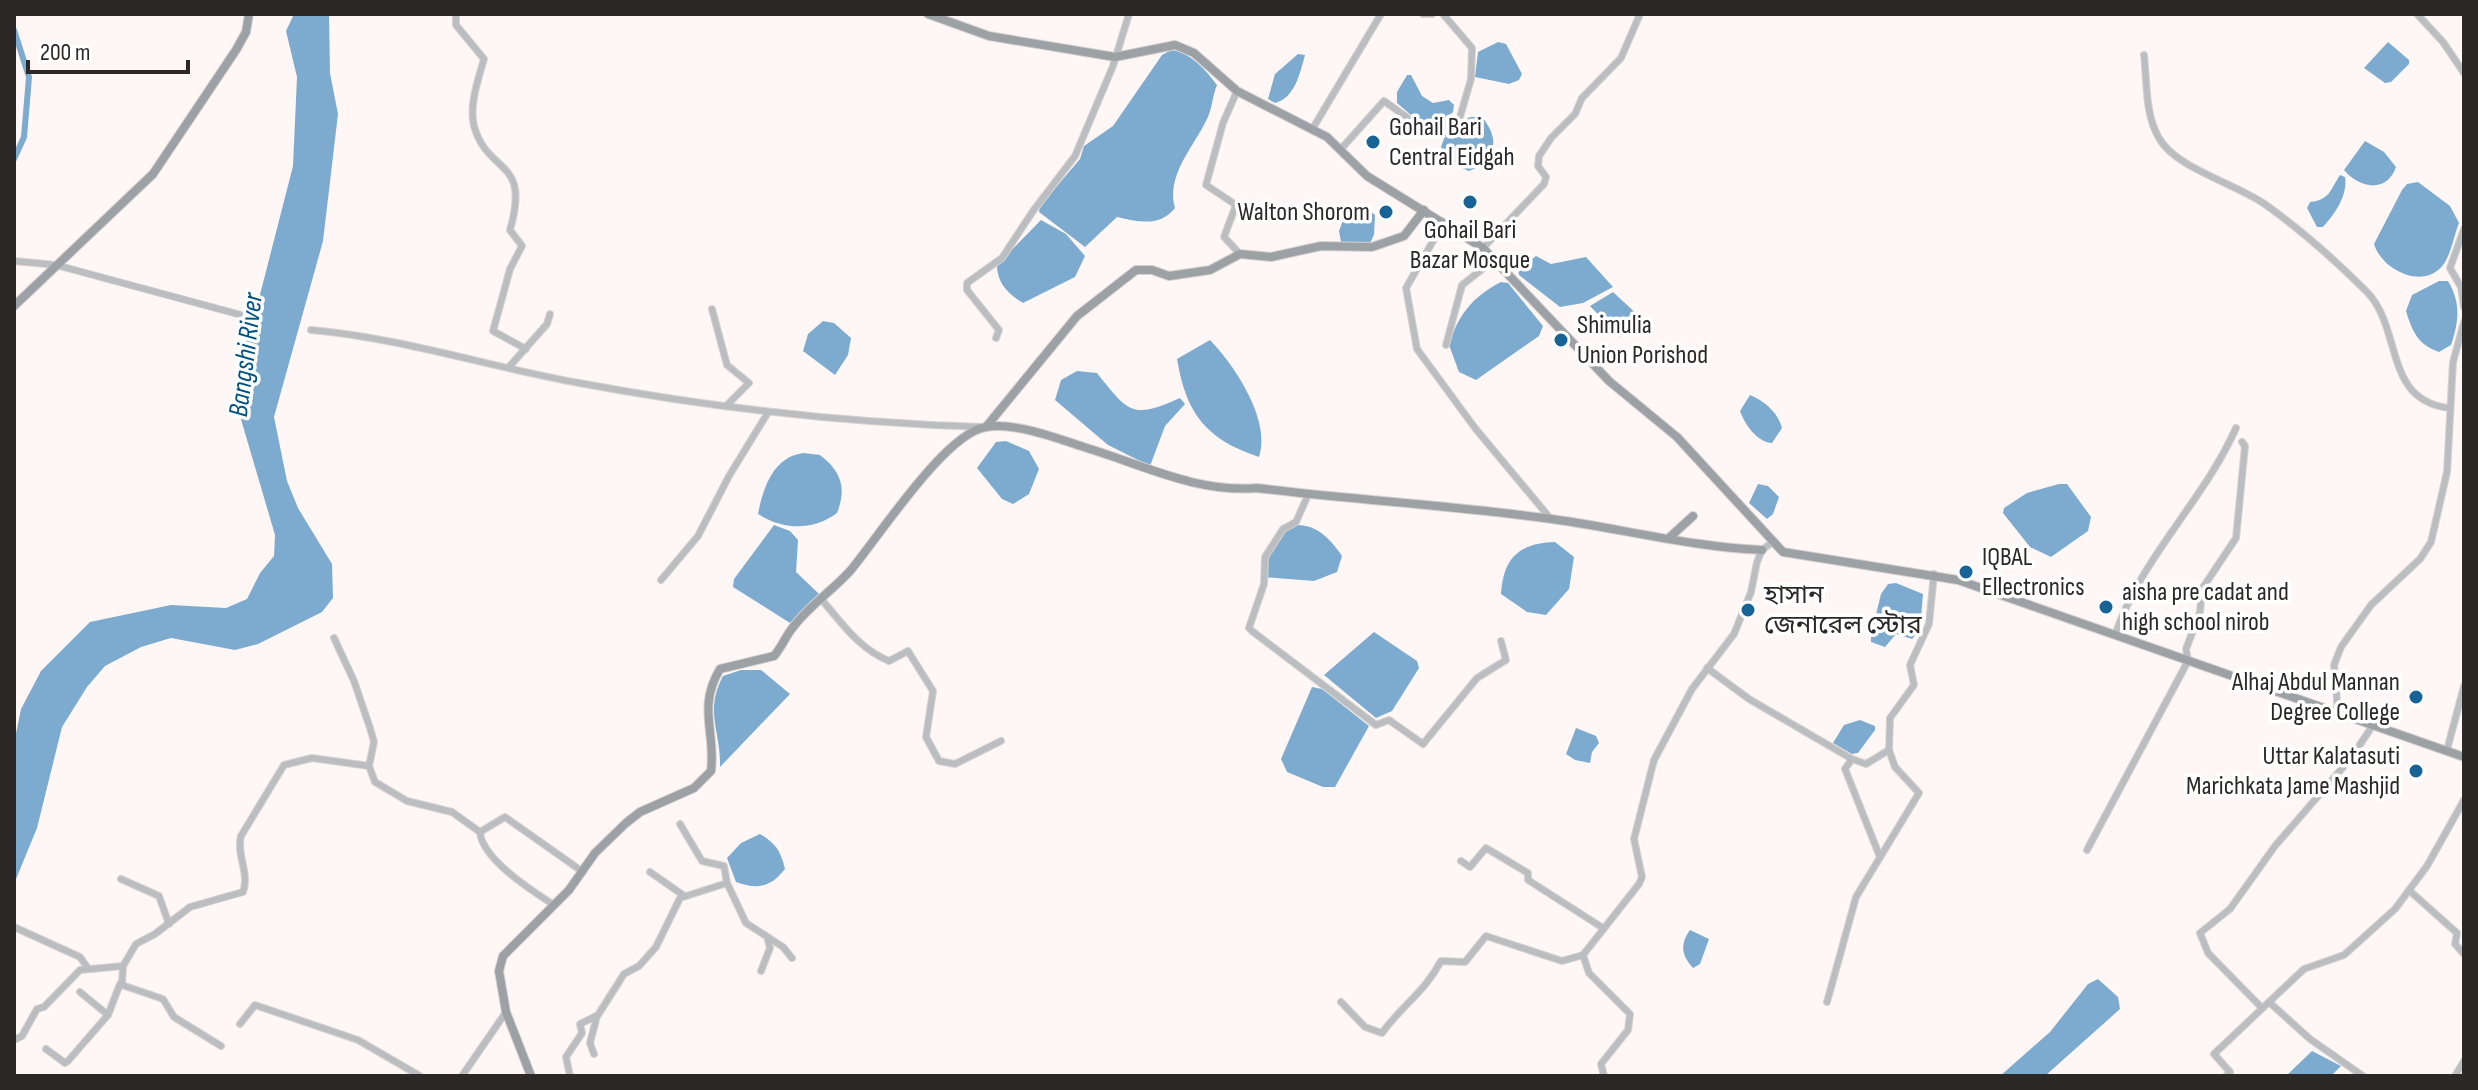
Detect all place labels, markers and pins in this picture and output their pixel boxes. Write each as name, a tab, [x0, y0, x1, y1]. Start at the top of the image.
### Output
place label: Gohail Bari Central Eidgah	[1389, 112, 1515, 173]
marker: Gohail Bari Central Eidgah	[1364, 133, 1382, 151]
marker: Gohail Bari Bazar Mosque	[1461, 193, 1479, 211]
place label: Walton Shorom	[1238, 197, 1370, 228]
marker: Walton Shorom	[1377, 203, 1395, 221]
place label: Gohail Bari Bazar Mosque	[1410, 215, 1530, 276]
place label: Shimulia Union Porishod	[1577, 310, 1708, 371]
marker: Shimulia Union Porishod	[1552, 331, 1570, 349]
place label: IQBAL Ellectronics	[1982, 542, 2085, 603]
marker: IQBAL Ellectronics	[1957, 563, 1975, 581]
place label: aisha pre cadat and high school nirob	[2122, 577, 2289, 638]
place label: হাসান জেনারেল স্টোর	[1763, 580, 1922, 641]
marker: aisha pre cadat and high school nirob	[2097, 598, 2115, 616]
marker: হাসান জেনারেল স্টোর	[1739, 601, 1757, 619]
place label: Alhaj Abdul Mannan Degree College	[2231, 667, 2400, 728]
marker: Alhaj Abdul Mannan Degree College	[2407, 688, 2425, 706]
place label: Uttar Kalatasuti Marichkata Jame Mashjid	[2186, 741, 2400, 802]
marker: Uttar Kalatasuti Marichkata Jame Mashjid	[2407, 762, 2425, 780]

